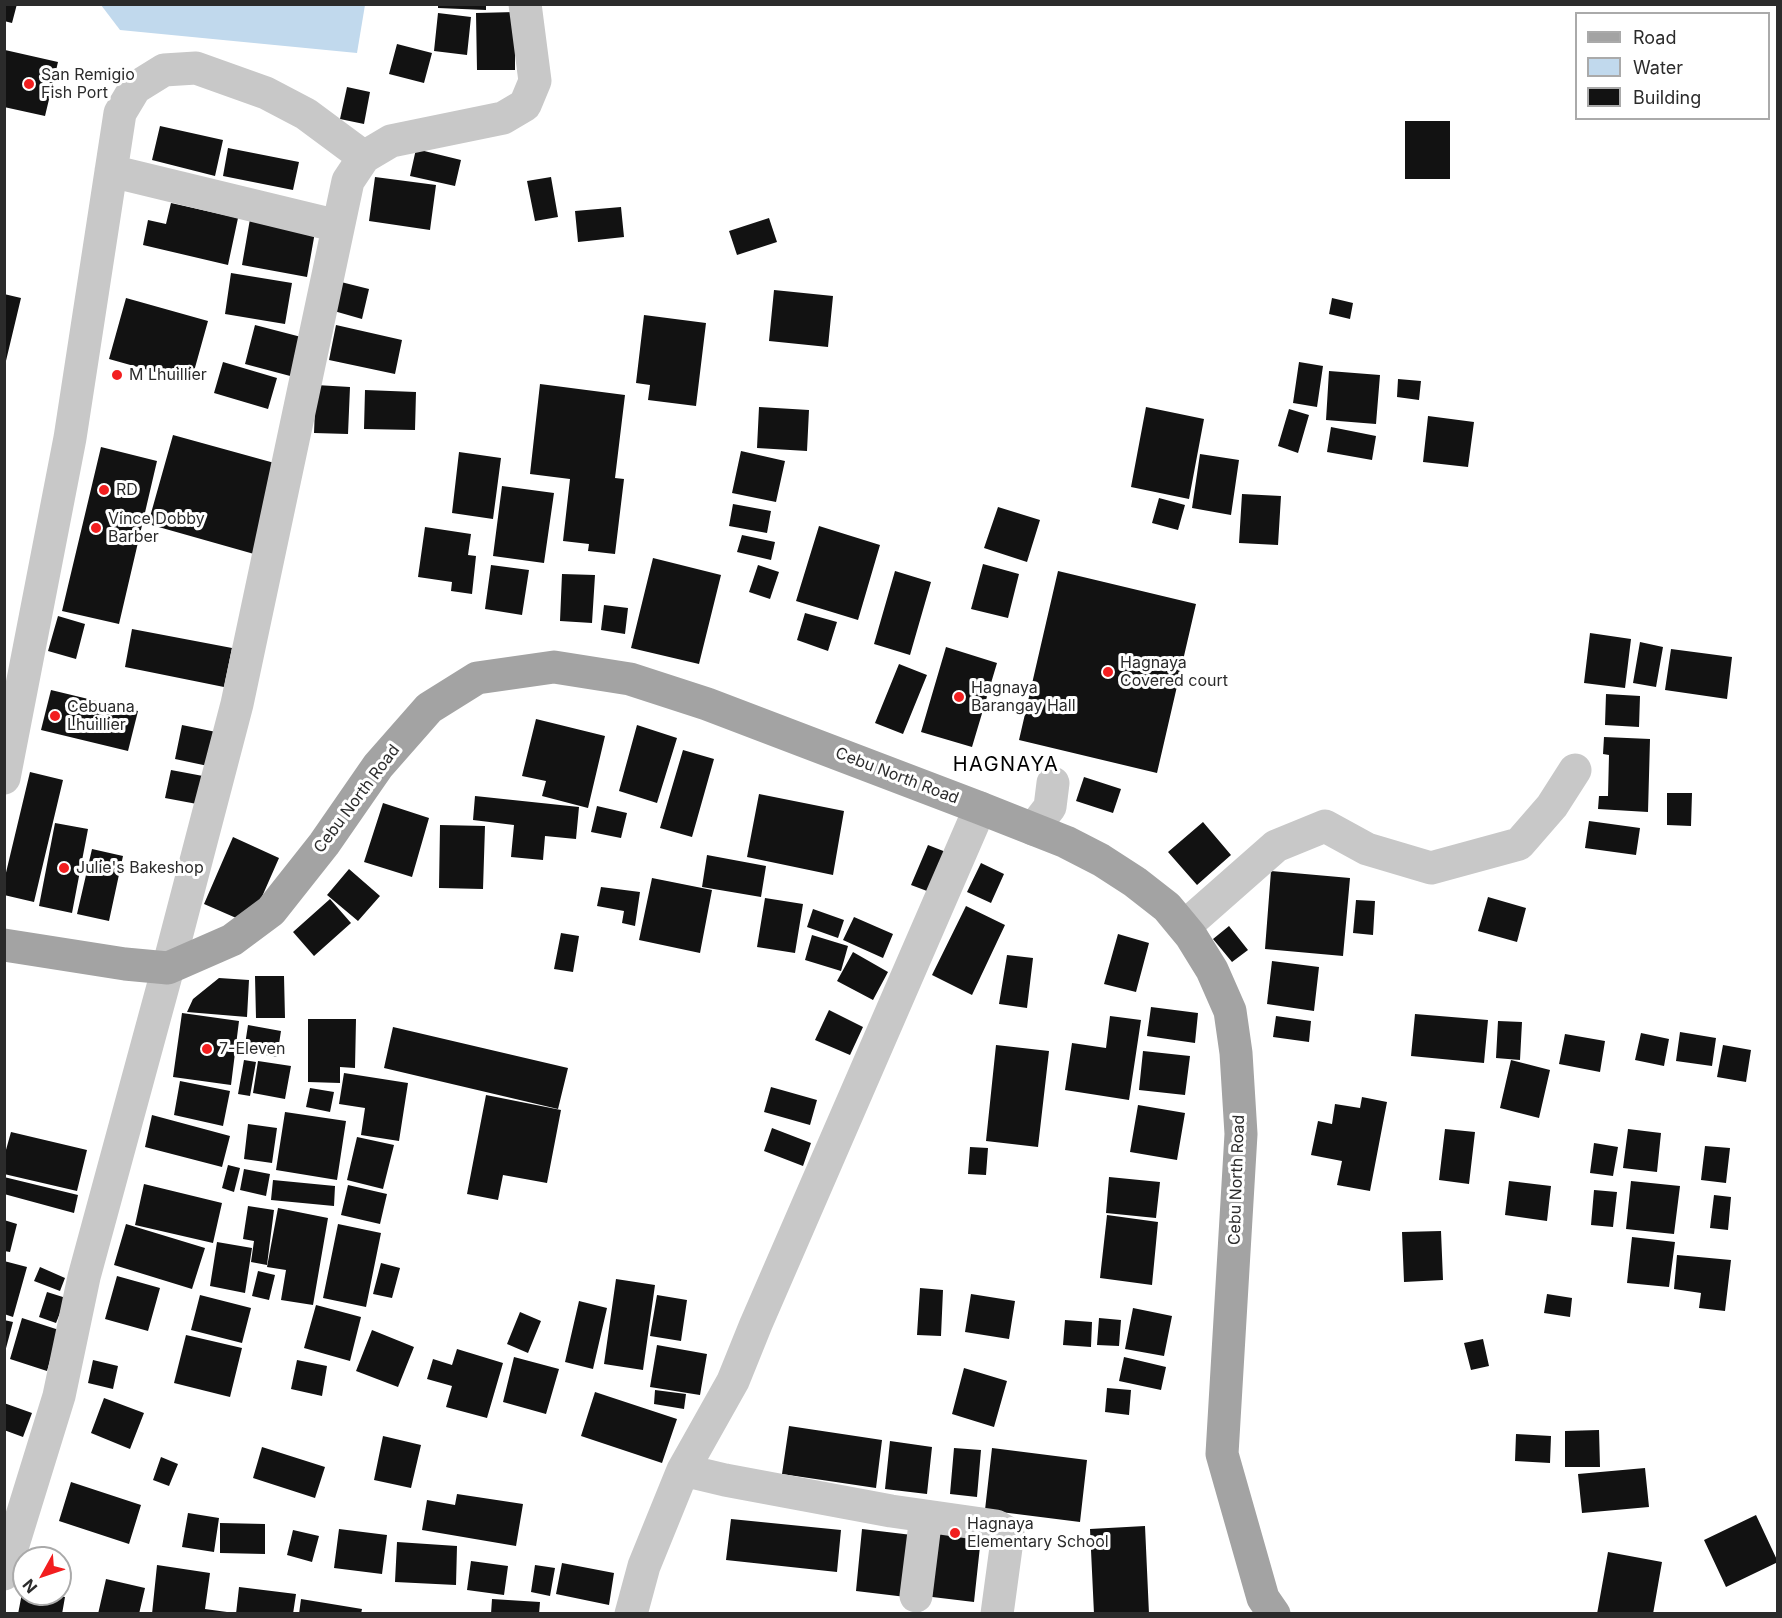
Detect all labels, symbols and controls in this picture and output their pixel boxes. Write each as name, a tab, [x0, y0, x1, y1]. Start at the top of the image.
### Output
legend	[1575, 12, 1770, 120]
text: Road	[1633, 27, 1676, 48]
text: Water	[1633, 57, 1683, 78]
place label: San Remigio Fish Port	[41, 65, 135, 103]
marker: San Remigio Fish Port	[22, 77, 36, 91]
text: Building	[1633, 87, 1701, 108]
place label: M Lhuillier	[129, 365, 207, 385]
marker: M Lhuillier	[110, 368, 124, 382]
place label: RD	[116, 480, 138, 500]
marker: RD	[97, 483, 111, 497]
place label: Vince Dobby Barber	[108, 509, 205, 547]
marker: Vince Dobby Barber	[89, 521, 103, 535]
place label: Hagnaya Covered court	[1120, 653, 1228, 691]
marker: Hagnaya Covered court	[1101, 665, 1115, 679]
place label: Hagnaya Barangay Hall	[971, 678, 1076, 716]
marker: Hagnaya Barangay Hall	[952, 690, 966, 704]
place label: Cebuana Lhuillier	[67, 697, 135, 735]
marker: Cebuana Lhuillier	[48, 709, 62, 723]
street label: Cebu North Road	[310, 741, 404, 857]
street label: Cebu North Road	[833, 744, 961, 808]
district label: HAGNAYA	[953, 753, 1059, 777]
place label: Julie's Bakeshop	[76, 858, 204, 878]
marker: Julie's Bakeshop	[57, 861, 71, 875]
place label: 7-Eleven	[219, 1039, 285, 1059]
marker: 7-Eleven	[200, 1042, 214, 1056]
street label: Cebu North Road	[1225, 1114, 1249, 1246]
place label: Hagnaya Elementary School	[967, 1514, 1109, 1552]
marker: Hagnaya Elementary School	[948, 1526, 962, 1540]
north arrow	[12, 1546, 72, 1606]
text: N	[18, 1575, 41, 1597]

